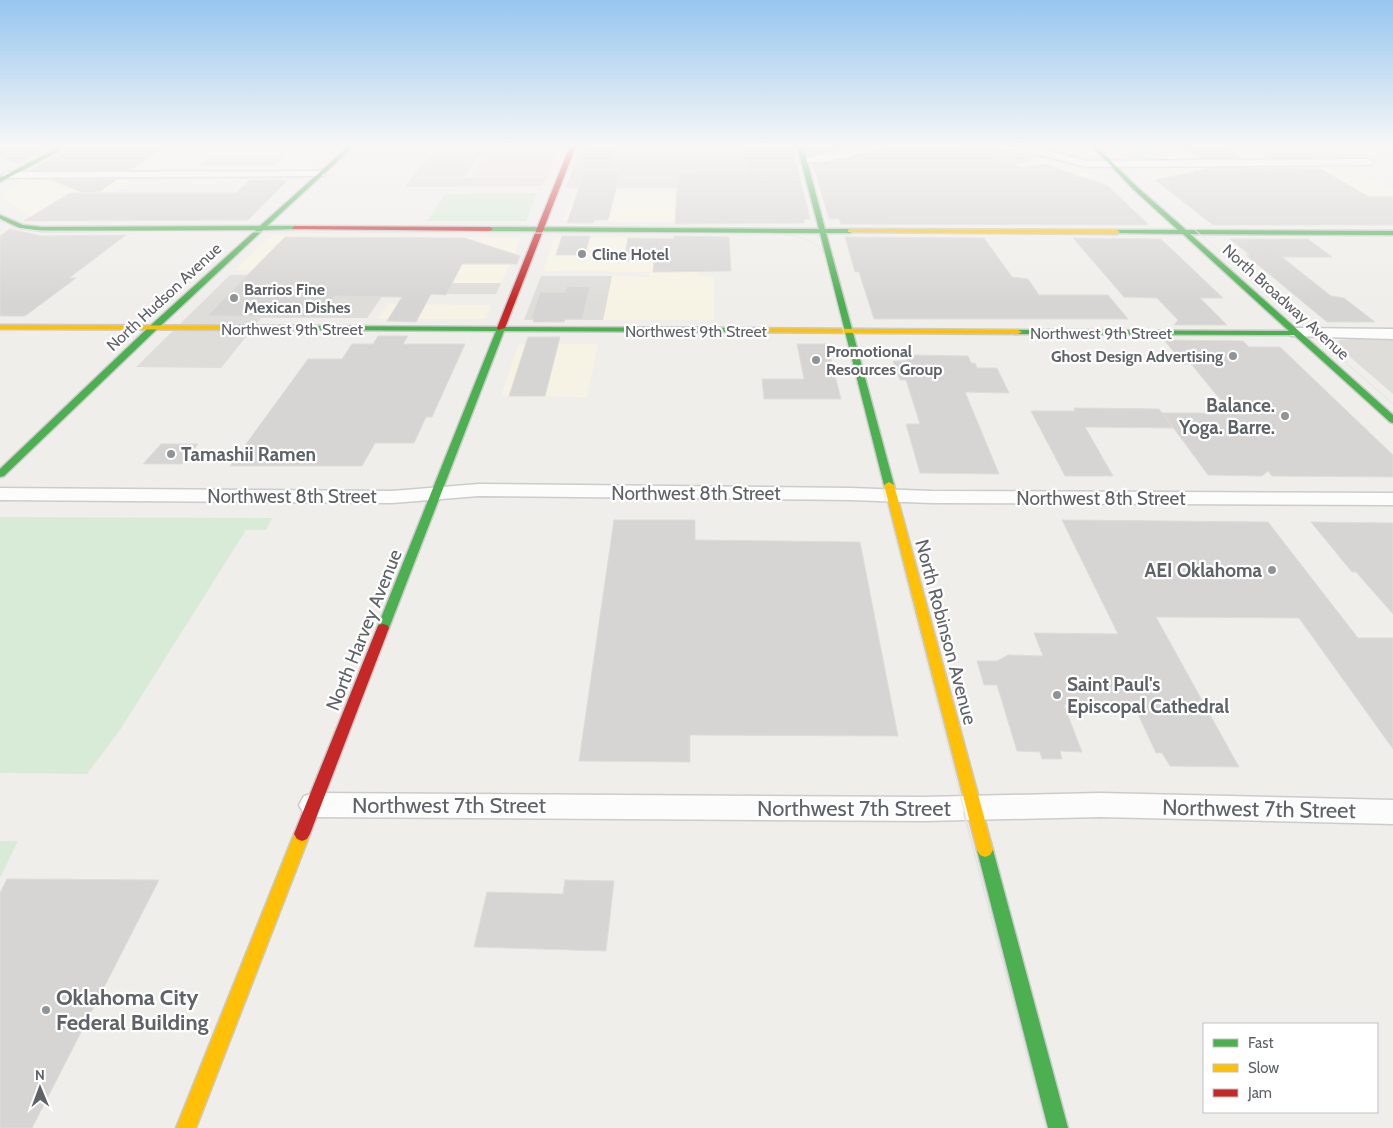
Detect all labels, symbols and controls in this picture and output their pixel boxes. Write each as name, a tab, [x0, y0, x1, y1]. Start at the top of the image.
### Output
street label: North Hudson Avenue	[103, 239, 225, 355]
street label: North Broadway Avenue	[1219, 240, 1353, 364]
place label: Cline Hotel	[592, 245, 669, 264]
marker: Cline Hotel	[576, 248, 588, 260]
place label: Barrios Fine Mexican Dishes	[244, 280, 351, 317]
marker: Barrios Fine Mexican Dishes	[228, 292, 240, 304]
street label: Northwest 9th Street	[221, 320, 364, 339]
street label: Northwest 9th Street	[625, 322, 768, 341]
street label: Northwest 9th Street	[1030, 324, 1173, 343]
place label: Promotional Resources Group	[826, 342, 942, 379]
place label: Ghost Design Advertising	[1051, 347, 1223, 366]
marker: Ghost Design Advertising	[1227, 350, 1239, 362]
marker: Promotional Resources Group	[810, 354, 822, 366]
place label: Balance. Yoga. Barre.	[1178, 394, 1275, 439]
marker: Balance. Yoga. Barre.	[1279, 410, 1291, 422]
place label: Tamashii Ramen	[181, 443, 316, 466]
marker: Tamashii Ramen	[165, 448, 177, 460]
street label: Northwest 8th Street	[611, 482, 781, 505]
street label: Northwest 8th Street	[207, 485, 377, 508]
street label: Northwest 8th Street	[1016, 487, 1186, 510]
street label: North Robinson Avenue	[910, 537, 982, 727]
street label: North Harvey Avenue	[321, 546, 407, 714]
place label: AEI Oklahoma	[1144, 559, 1263, 582]
marker: AEI Oklahoma	[1266, 564, 1278, 576]
place label: Saint Paul's Episcopal Cathedral	[1067, 673, 1229, 718]
marker: Saint Paul's Episcopal Cathedral	[1051, 689, 1063, 701]
street label: Northwest 7th Street	[352, 792, 547, 819]
street label: Northwest 7th Street	[1162, 794, 1357, 824]
street label: Northwest 7th Street	[757, 795, 952, 822]
place label: Oklahoma City Federal Building	[56, 984, 209, 1036]
marker: Oklahoma City Federal Building	[40, 1004, 52, 1016]
legend	[1203, 1023, 1378, 1113]
text: Fast	[1248, 1034, 1273, 1052]
text: Slow	[1248, 1059, 1279, 1077]
north arrow	[15, 1063, 65, 1113]
text: N	[35, 1066, 45, 1084]
text: Jam	[1247, 1084, 1272, 1102]

